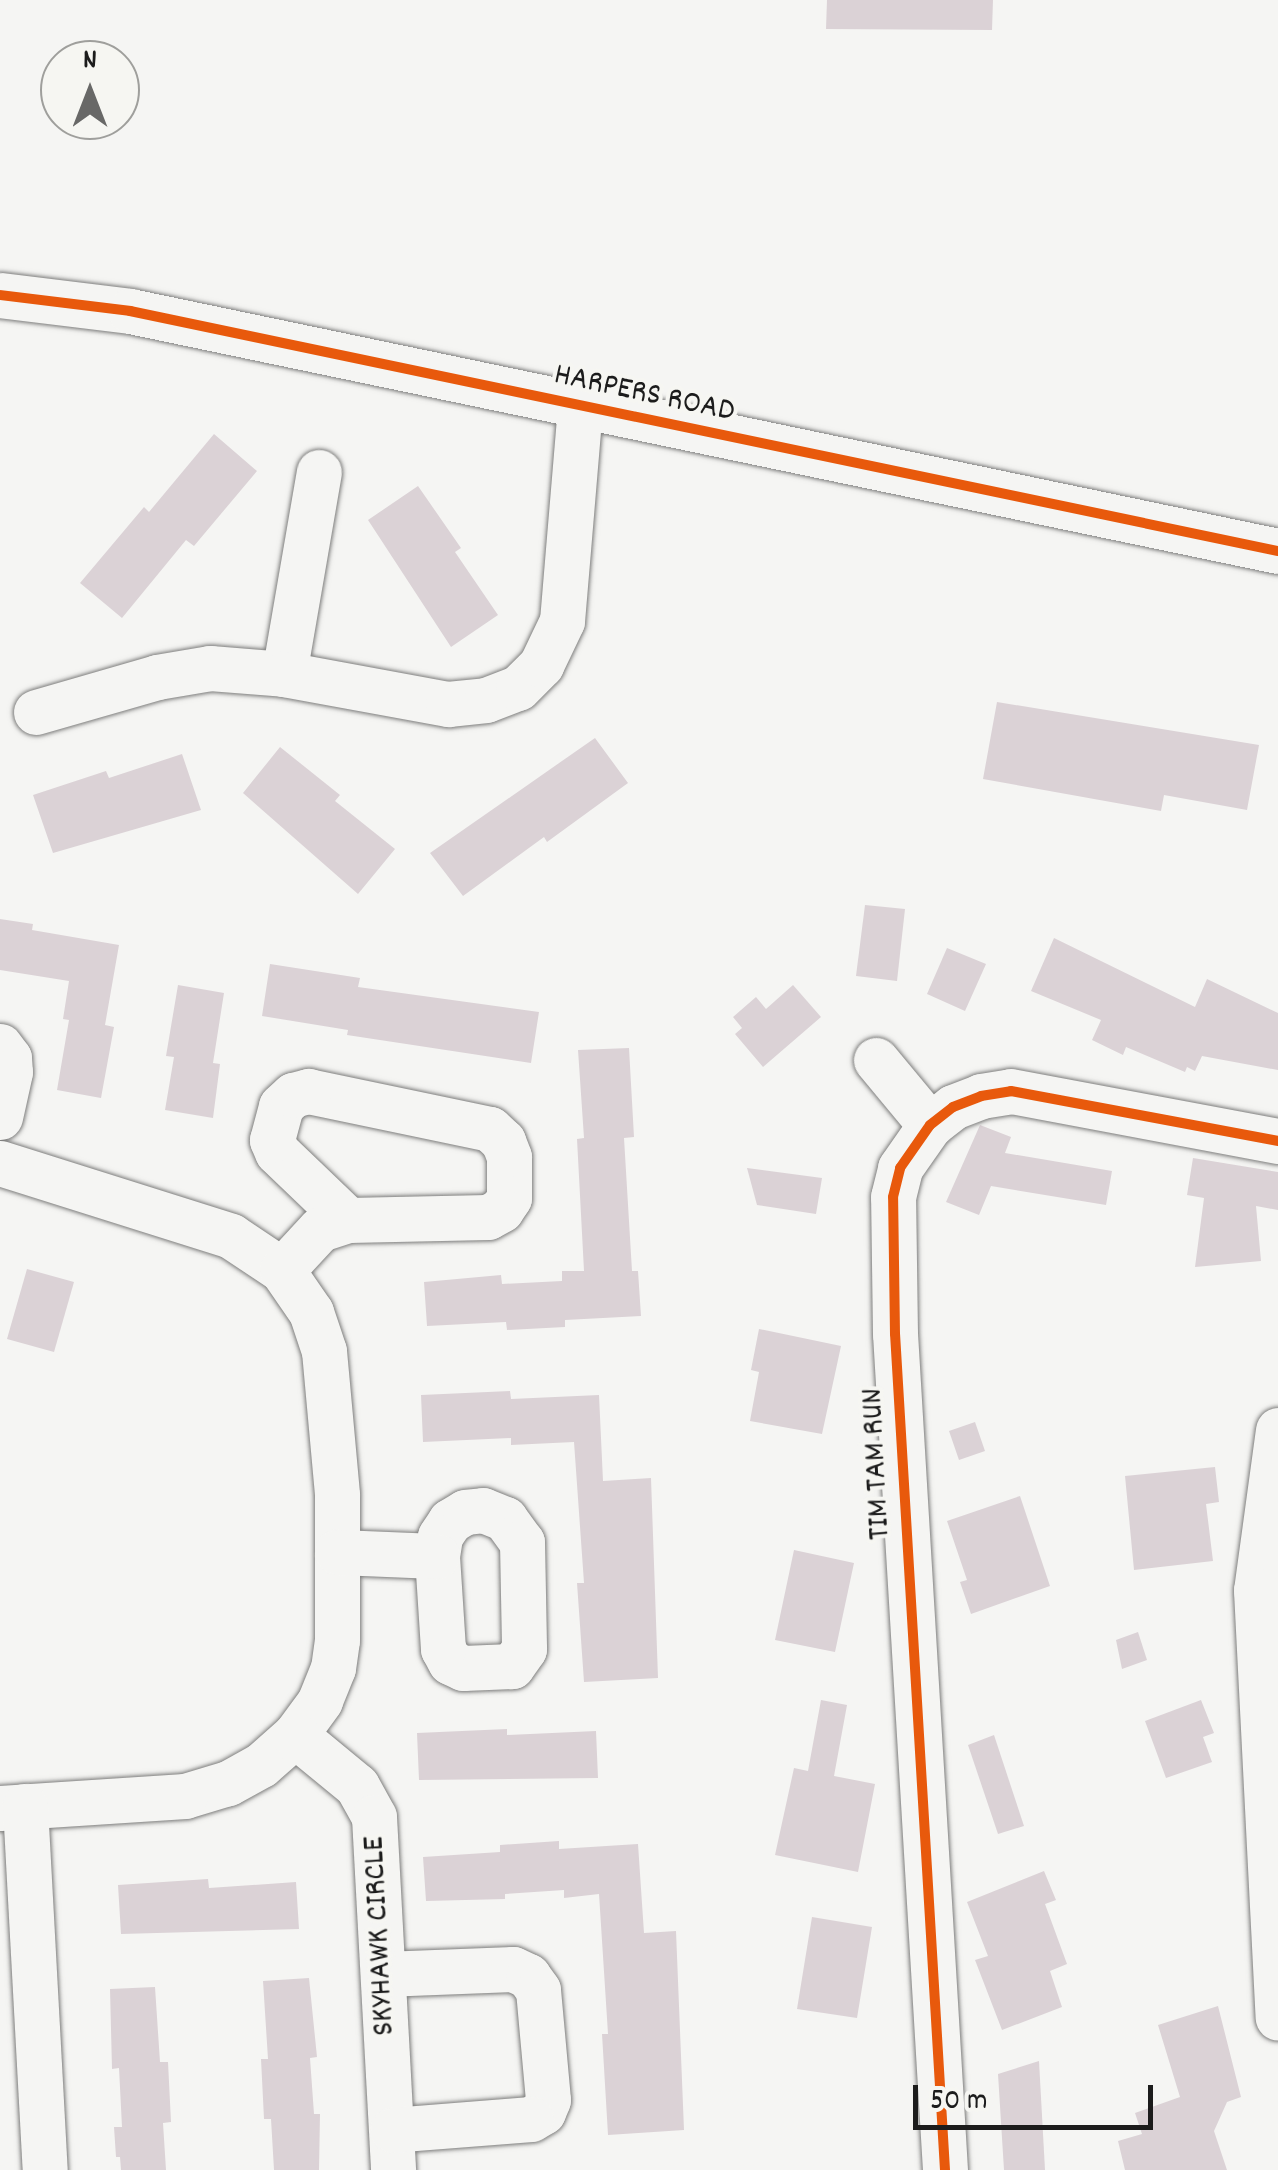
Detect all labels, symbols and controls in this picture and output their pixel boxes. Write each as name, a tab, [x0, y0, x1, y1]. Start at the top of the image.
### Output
north arrow	[40, 40, 140, 140]
text: N	[83, 42, 97, 82]
street label: HARPERS ROAD	[550, 357, 738, 433]
street label: TIM TAM RUN	[855, 1387, 901, 1541]
street label: SKYHAWK CIRCLE	[357, 1835, 405, 2037]
scale bar	[918, 2065, 1158, 2127]
text: 50 m	[930, 2081, 988, 2124]

